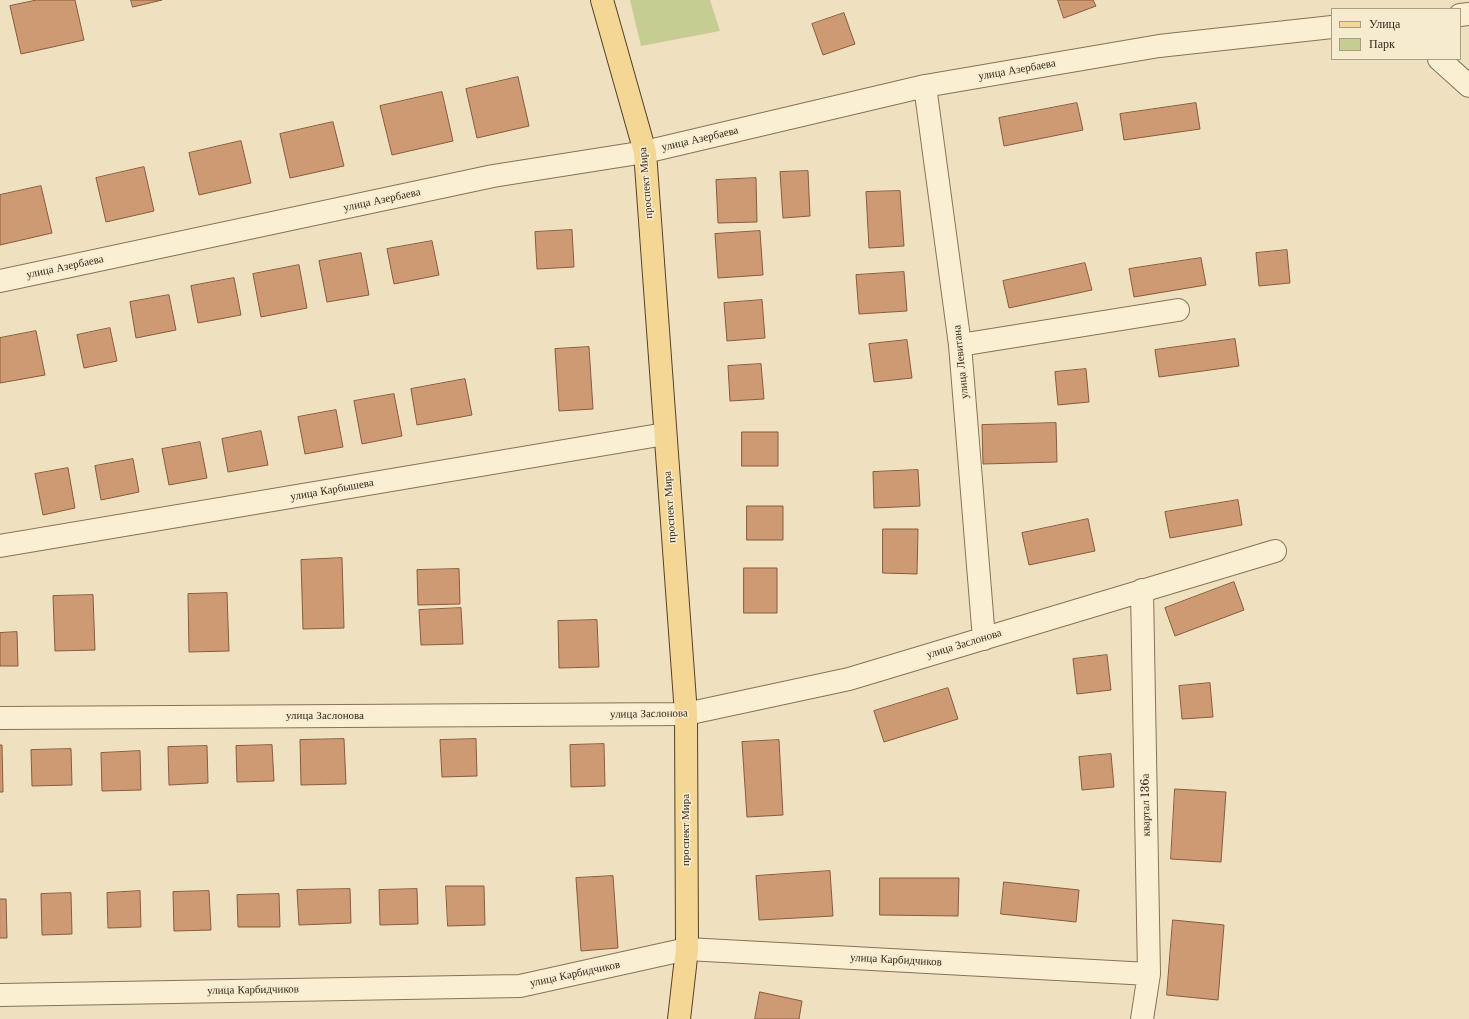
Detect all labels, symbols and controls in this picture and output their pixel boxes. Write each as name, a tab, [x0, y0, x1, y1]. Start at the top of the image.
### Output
legend	[1331, 8, 1461, 60]
text: Улица	[1369, 16, 1400, 31]
text: Парк	[1369, 36, 1395, 51]
street label: улица Азербаева	[977, 57, 1057, 83]
street label: улица Азербаева	[660, 124, 740, 154]
street label: проспект Мира	[636, 147, 656, 219]
street label: улица Азербаева	[342, 185, 422, 215]
street label: улица Азербаева	[25, 252, 105, 282]
street label: улица Левитана	[951, 324, 971, 400]
street label: проспект Мира	[661, 471, 679, 543]
street label: улица Карбышева	[289, 476, 375, 504]
street label: улица Заслонова	[925, 626, 1003, 662]
street label: улица Заслонова	[610, 707, 688, 721]
street label: улица Заслонова	[286, 709, 364, 723]
street label: квартал 136а	[1139, 773, 1153, 837]
street label: проспект Мира	[679, 794, 693, 866]
street label: улица Карбидчиков	[850, 951, 942, 969]
street label: улица Карбидчиков	[529, 958, 621, 990]
street label: улица Карбидчиков	[207, 983, 299, 997]

